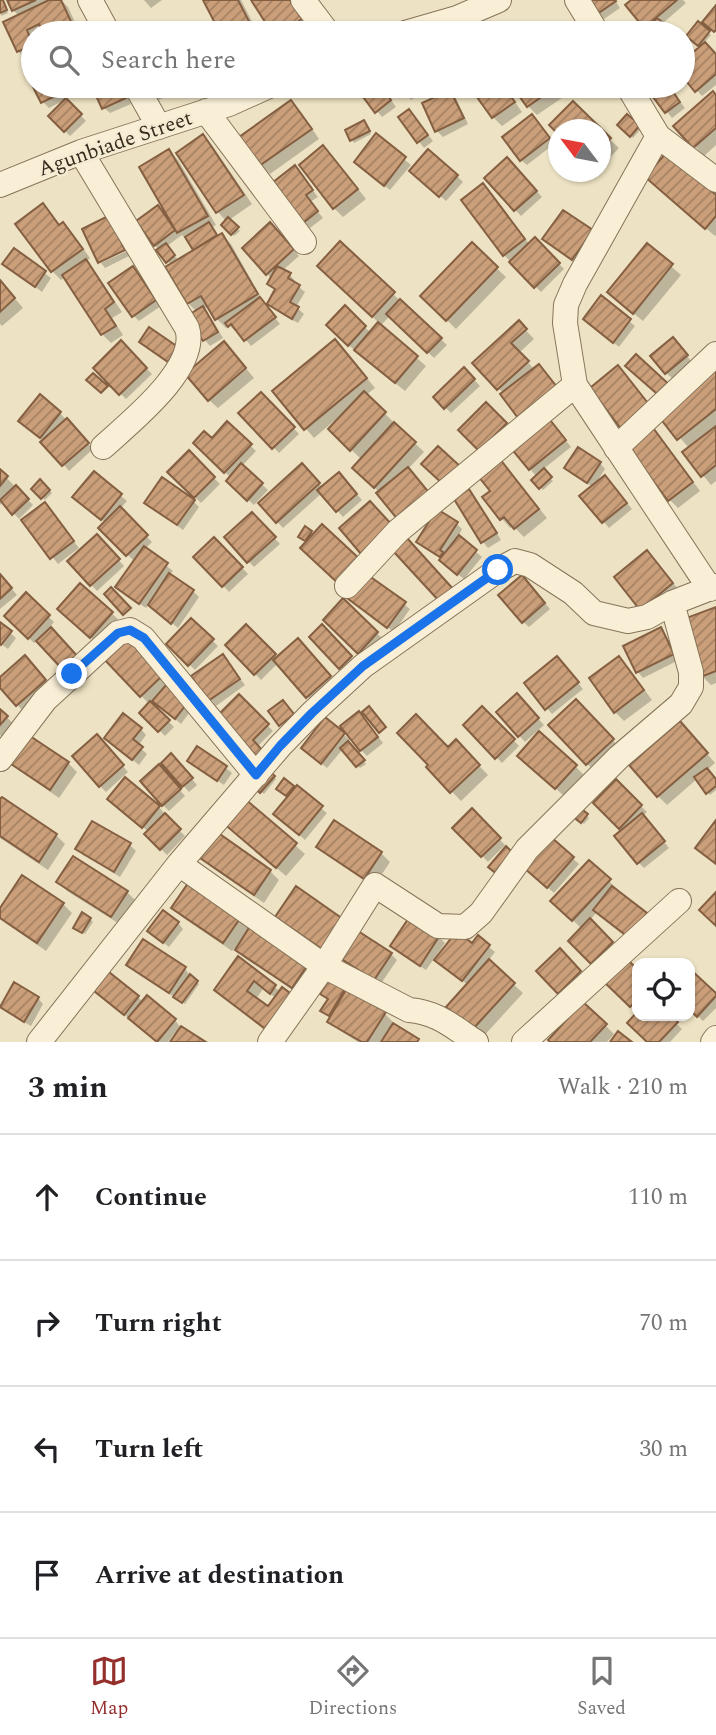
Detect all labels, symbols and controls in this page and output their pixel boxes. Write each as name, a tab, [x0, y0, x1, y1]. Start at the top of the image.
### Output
search box	[21, 21, 695, 98]
text: Search here	[101, 40, 236, 80]
icon: search	[45, 41, 83, 79]
street label: Agunbiade Street	[34, 103, 197, 185]
north arrow	[548, 119, 611, 182]
route start	[482, 554, 513, 585]
route end	[56, 658, 87, 689]
map controls	[632, 958, 695, 1021]
button: locate	[632, 958, 695, 1021]
text: 3 min	[28, 1065, 108, 1111]
text: Walk · 210 m	[558, 1070, 688, 1105]
text: Continue	[95, 1177, 207, 1217]
icon: ahead	[28, 1178, 66, 1216]
text: 110 m	[628, 1180, 688, 1215]
text: Turn right	[95, 1303, 222, 1343]
icon: right	[28, 1304, 66, 1342]
text: 70 m	[639, 1306, 688, 1341]
text: Turn left	[95, 1429, 203, 1469]
icon: left	[28, 1430, 66, 1468]
text: 30 m	[639, 1432, 688, 1467]
text: Arrive at destination	[95, 1555, 344, 1595]
icon: arrive	[28, 1556, 66, 1594]
tab: Map	[90, 1652, 128, 1723]
tab: Directions	[308, 1652, 397, 1723]
tab: Saved	[577, 1652, 626, 1723]

